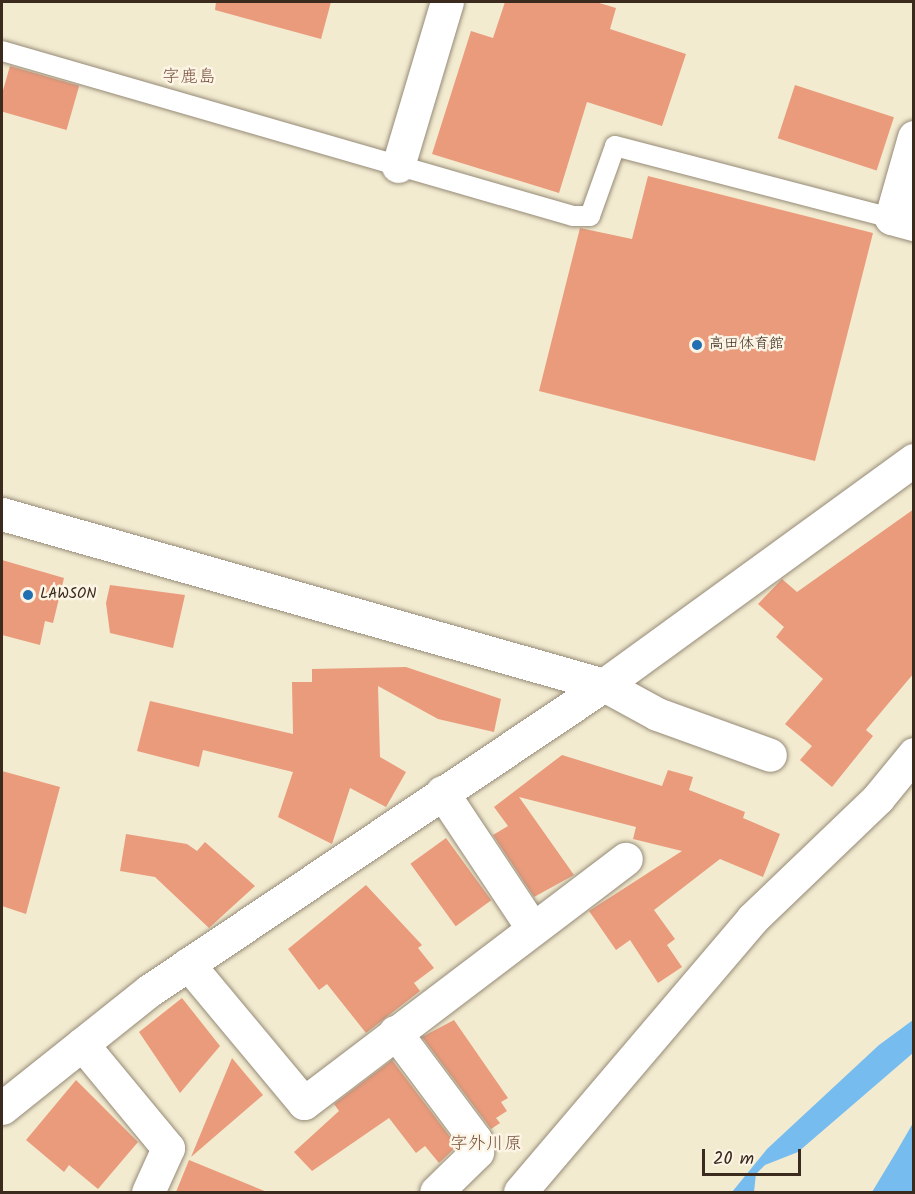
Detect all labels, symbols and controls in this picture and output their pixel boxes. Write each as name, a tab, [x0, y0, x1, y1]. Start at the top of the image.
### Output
district label: 字鹿島	[162, 67, 216, 89]
place label: 高田体育館	[709, 336, 784, 354]
marker: 高田体育館	[690, 338, 704, 352]
place label: LAWSON	[40, 586, 96, 604]
marker: LAWSON	[21, 588, 35, 602]
district label: 字外川原	[450, 1134, 522, 1156]
scale bar	[705, 1137, 804, 1175]
text: 20 m	[713, 1145, 754, 1174]

